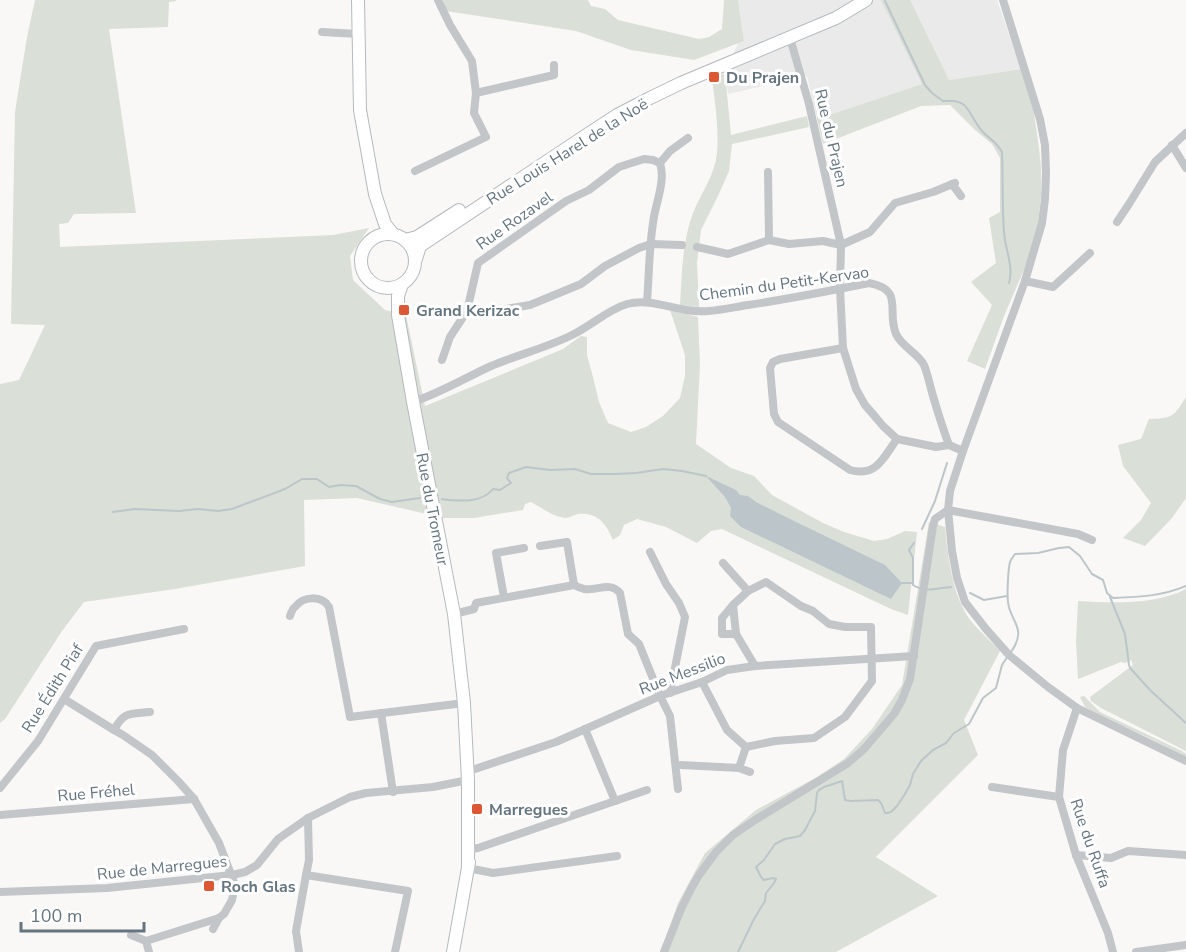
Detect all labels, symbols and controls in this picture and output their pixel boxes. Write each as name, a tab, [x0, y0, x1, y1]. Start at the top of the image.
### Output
place label: Du Prajen	[726, 67, 799, 89]
marker: Du Prajen	[707, 70, 721, 84]
street label: Rue du Prajen	[809, 87, 853, 190]
street label: Rue Louis Harel de la Noë	[483, 93, 652, 211]
street label: Rue Rozavel	[472, 186, 557, 255]
street label: Chemin du Petit-Kervao	[698, 261, 871, 307]
place label: Grand Kerizac	[416, 300, 520, 322]
marker: Grand Kerizac	[397, 303, 411, 317]
street label: Rue du Tromeur	[410, 451, 454, 568]
street label: Rue Édith Piaf	[17, 639, 89, 737]
street label: Rue Messilio	[636, 647, 729, 701]
street label: Rue Fréhel	[57, 779, 136, 807]
street label: Rue du Ruffa	[1064, 796, 1116, 891]
place label: Marregues	[489, 799, 568, 821]
marker: Marregues	[470, 802, 484, 816]
street label: Rue de Marregues	[96, 850, 228, 886]
place label: Roch Glas	[221, 876, 296, 898]
marker: Roch Glas	[202, 879, 216, 893]
scale bar	[21, 895, 144, 933]
text: 100 m	[30, 904, 82, 928]

